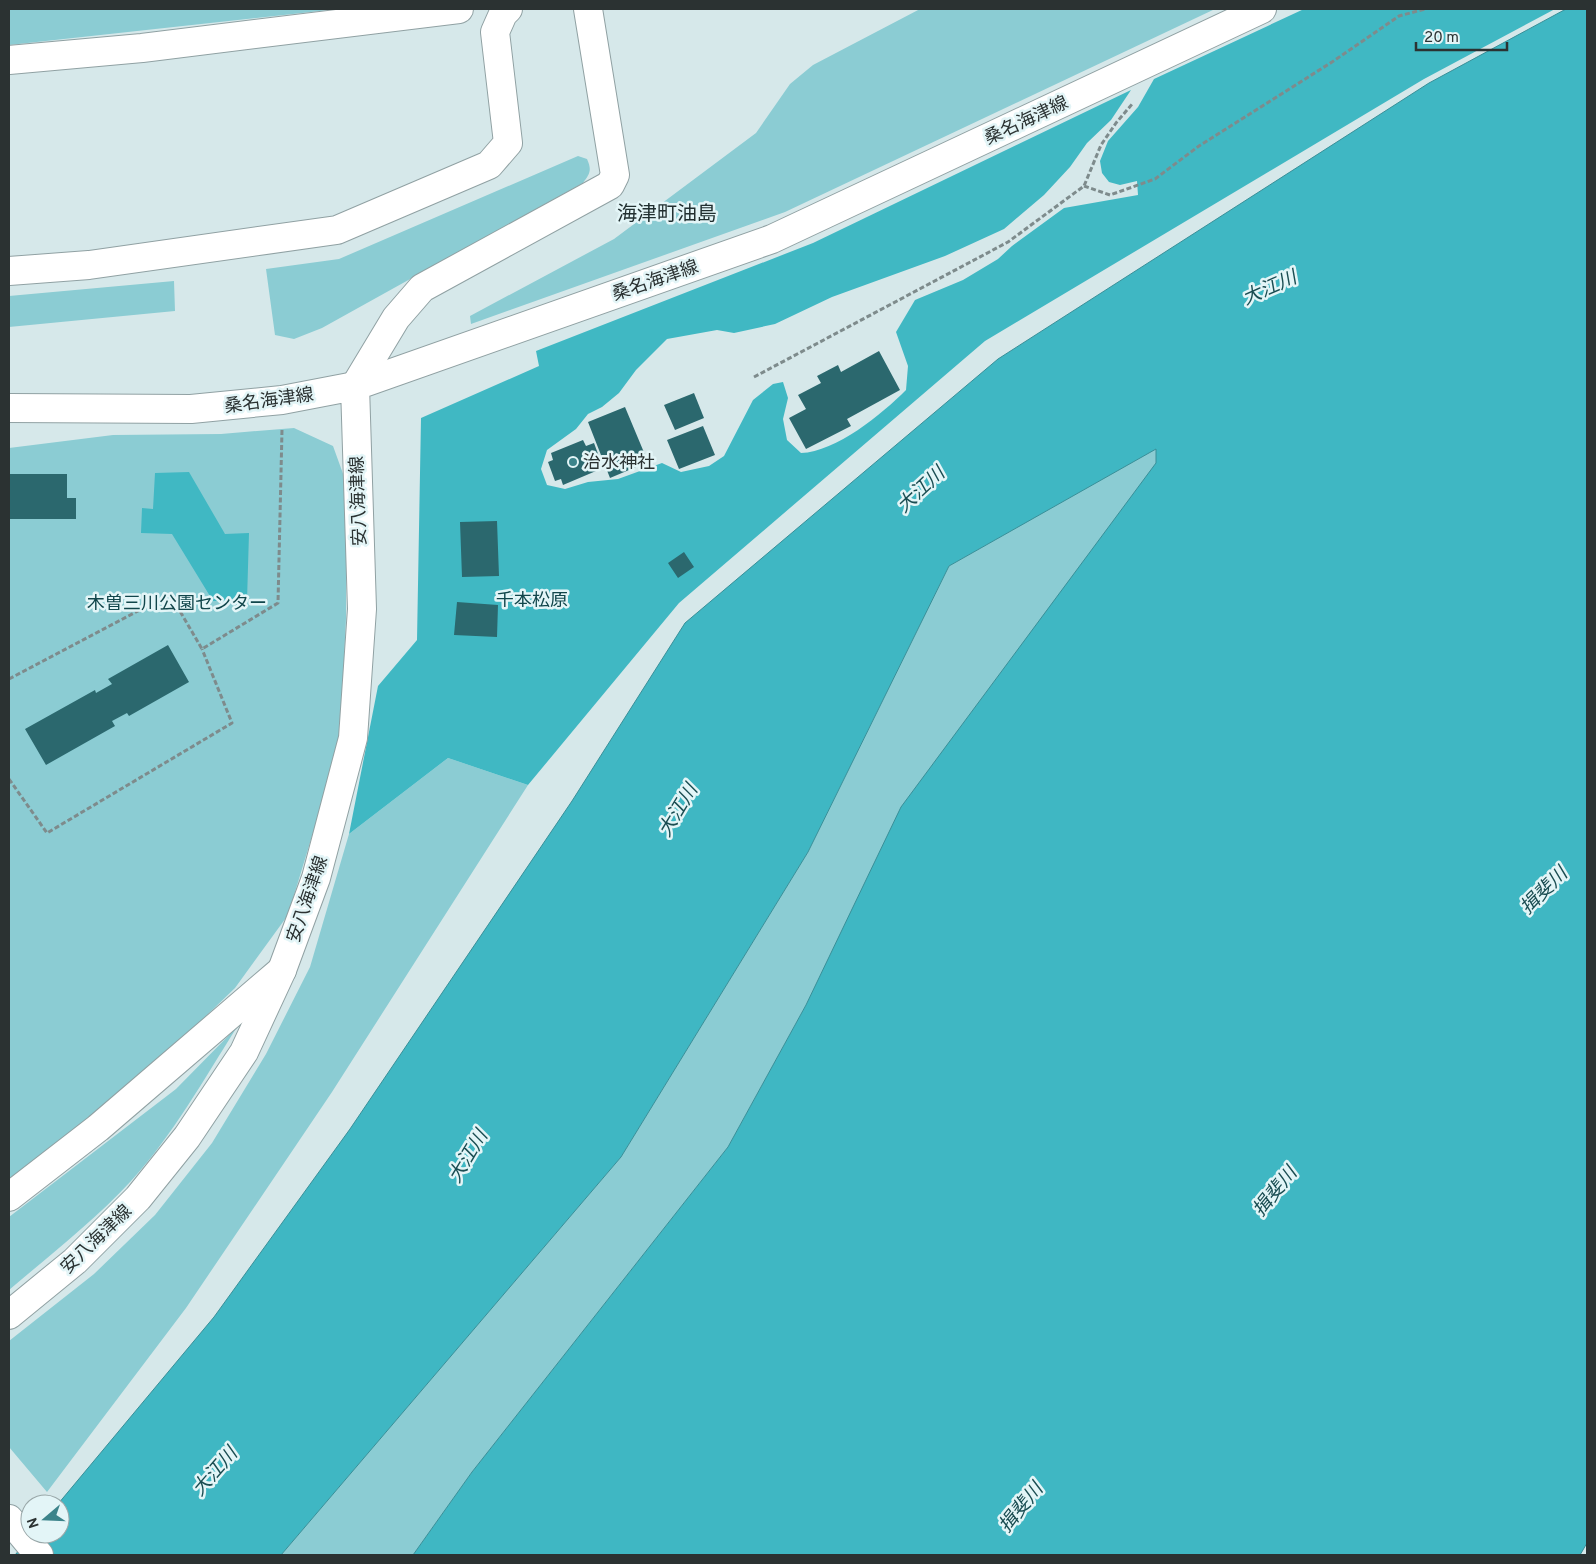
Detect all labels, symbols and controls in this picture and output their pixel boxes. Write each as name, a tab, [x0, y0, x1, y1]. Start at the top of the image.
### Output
scale bar	[1416, 20, 1507, 52]
text: 20 m	[1424, 29, 1459, 48]
street label: 桑名海津線	[981, 92, 1072, 151]
district label: 海津町油島	[617, 202, 717, 228]
street label: 桑名海津線	[609, 256, 702, 307]
water label: 大江川	[1239, 265, 1303, 311]
street label: 桑名海津線	[223, 384, 315, 419]
place label: 治水神社	[583, 452, 655, 475]
street label: 安八海津線	[346, 456, 373, 546]
marker: 治水神社	[567, 456, 579, 468]
water label: 大江川	[892, 461, 952, 519]
park label: 千本松原	[496, 590, 568, 613]
park label: 木曽三川公園センター	[87, 593, 267, 616]
water label: 大江川	[654, 779, 705, 842]
street label: 安八海津線	[283, 853, 334, 946]
water label: 揖斐川	[1516, 861, 1574, 920]
water label: 大江川	[444, 1125, 495, 1188]
water label: 揖斐川	[1248, 1161, 1304, 1222]
street label: 安八海津線	[57, 1201, 137, 1280]
water label: 大江川	[188, 1441, 245, 1502]
water label: 揖斐川	[994, 1477, 1050, 1538]
north arrow	[20, 1494, 70, 1544]
text: N	[24, 1515, 44, 1530]

